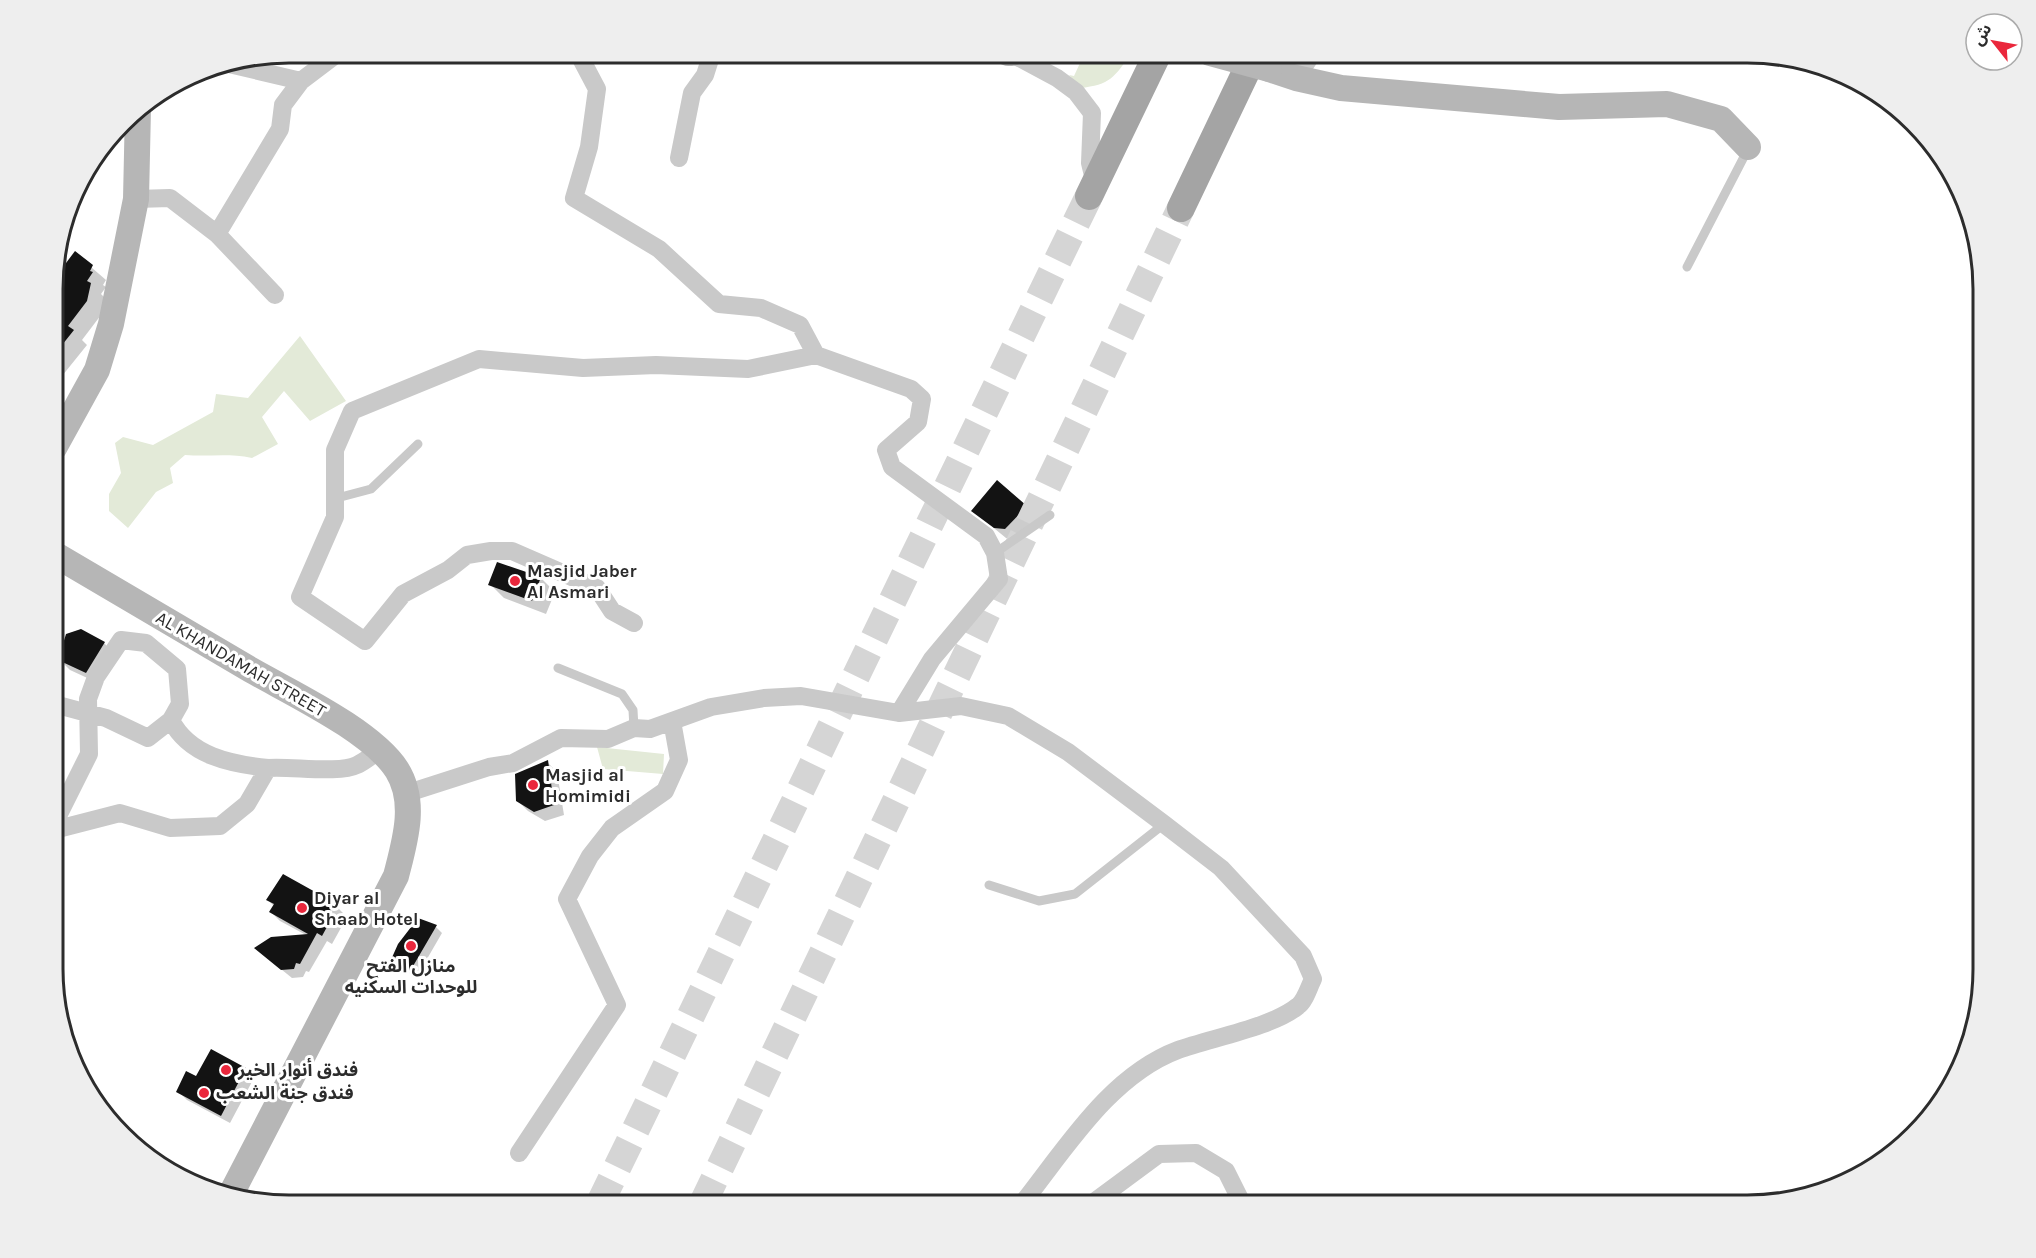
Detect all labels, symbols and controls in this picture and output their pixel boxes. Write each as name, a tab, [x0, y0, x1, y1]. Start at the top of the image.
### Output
north arrow	[1964, 12, 2024, 72]
text: ش	[1968, 20, 1995, 49]
place label: Masjid Jaber Al Asmari	[527, 560, 636, 603]
marker: Masjid Jaber Al Asmari	[508, 574, 522, 588]
street label: AL KHANDAMAH STREET	[152, 606, 330, 722]
place label: Masjid al Homimidi	[545, 764, 631, 807]
marker: Masjid al Homimidi	[526, 778, 540, 792]
place label: Diyar al Shaab Hotel	[314, 887, 418, 930]
marker: Diyar al Shaab Hotel	[295, 901, 309, 915]
marker: منازل الفتح للوحدات السكنيه	[404, 939, 418, 953]
place label: منازل الفتح للوحدات السكنيه	[345, 955, 477, 998]
place label: فندق أنوار الخير	[237, 1057, 358, 1081]
marker: فندق أنوار الخير	[219, 1063, 233, 1077]
place label: فندق جنة الشعب	[216, 1082, 354, 1104]
marker: فندق جنة الشعب	[197, 1086, 211, 1100]

